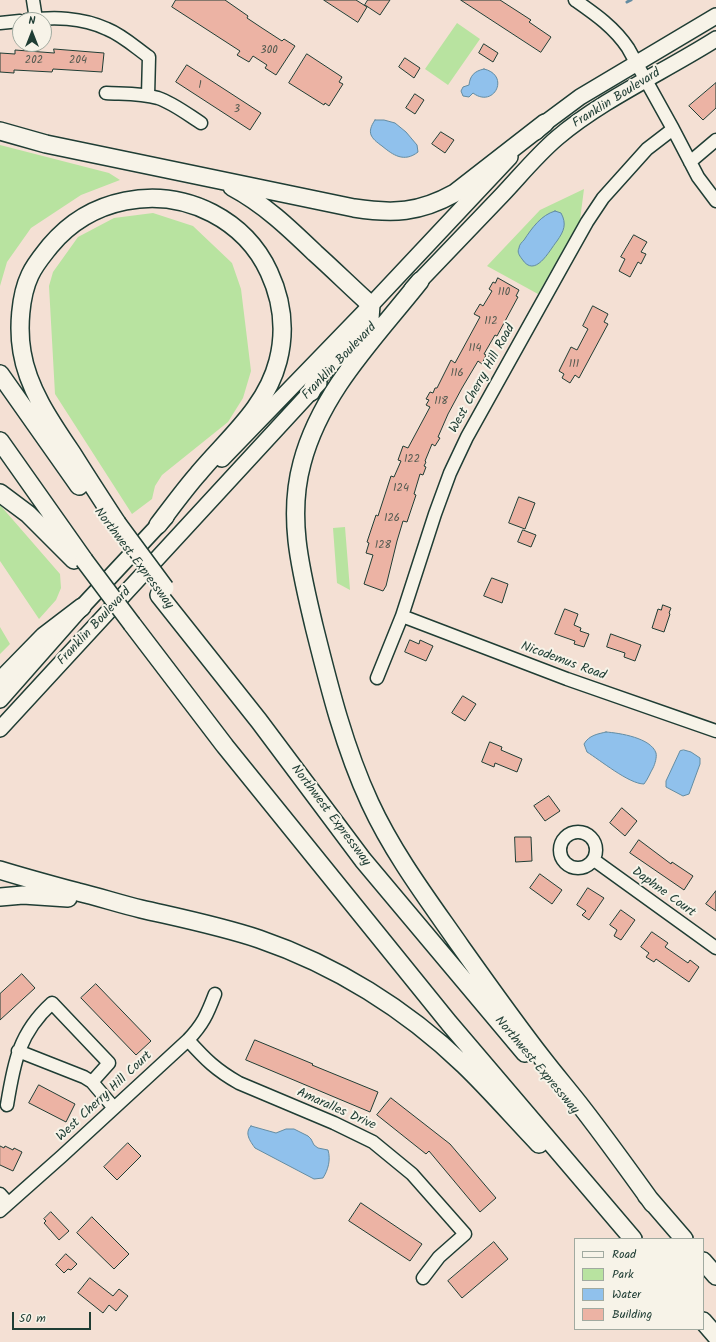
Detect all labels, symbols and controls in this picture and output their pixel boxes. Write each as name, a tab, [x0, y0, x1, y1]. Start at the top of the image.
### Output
north arrow	[12, 12, 52, 52]
text: N	[29, 12, 35, 30]
house number: 300	[260, 44, 278, 58]
house number: 202	[25, 54, 43, 68]
house number: 204	[69, 54, 87, 68]
street label: Franklin Boulevard	[570, 66, 664, 132]
house number: 1	[198, 79, 202, 93]
house number: 3	[234, 103, 240, 117]
house number: 110	[498, 286, 510, 300]
house number: 112	[484, 315, 498, 329]
street label: Franklin Boulevard	[299, 320, 381, 404]
street label: West Cherry Hill Road	[447, 322, 519, 436]
house number: 114	[469, 342, 481, 356]
house number: 111	[569, 358, 579, 372]
house number: 116	[450, 367, 464, 381]
house number: 118	[434, 395, 448, 409]
house number: 122	[404, 453, 420, 467]
house number: 124	[393, 482, 409, 496]
street label: Northwest Expressway	[90, 505, 176, 613]
house number: 126	[384, 512, 400, 526]
house number: 128	[375, 539, 391, 553]
street label: Franklin Boulevard	[55, 585, 135, 669]
street label: Nicodemus Road	[518, 639, 608, 685]
street label: Northwest Expressway	[287, 762, 373, 870]
street label: Daphne Court	[628, 865, 698, 921]
street label: Northwest Expressway	[491, 1014, 581, 1118]
street label: West Cherry Hill Court	[54, 1049, 156, 1145]
street label: Amaralles Drive	[294, 1086, 378, 1134]
legend	[574, 1238, 704, 1330]
text: Road	[612, 1245, 636, 1264]
text: Park	[612, 1265, 634, 1284]
text: Water	[612, 1285, 641, 1304]
scale bar	[14, 1304, 93, 1330]
text: Building	[612, 1305, 652, 1324]
text: 50 m	[19, 1309, 46, 1328]

